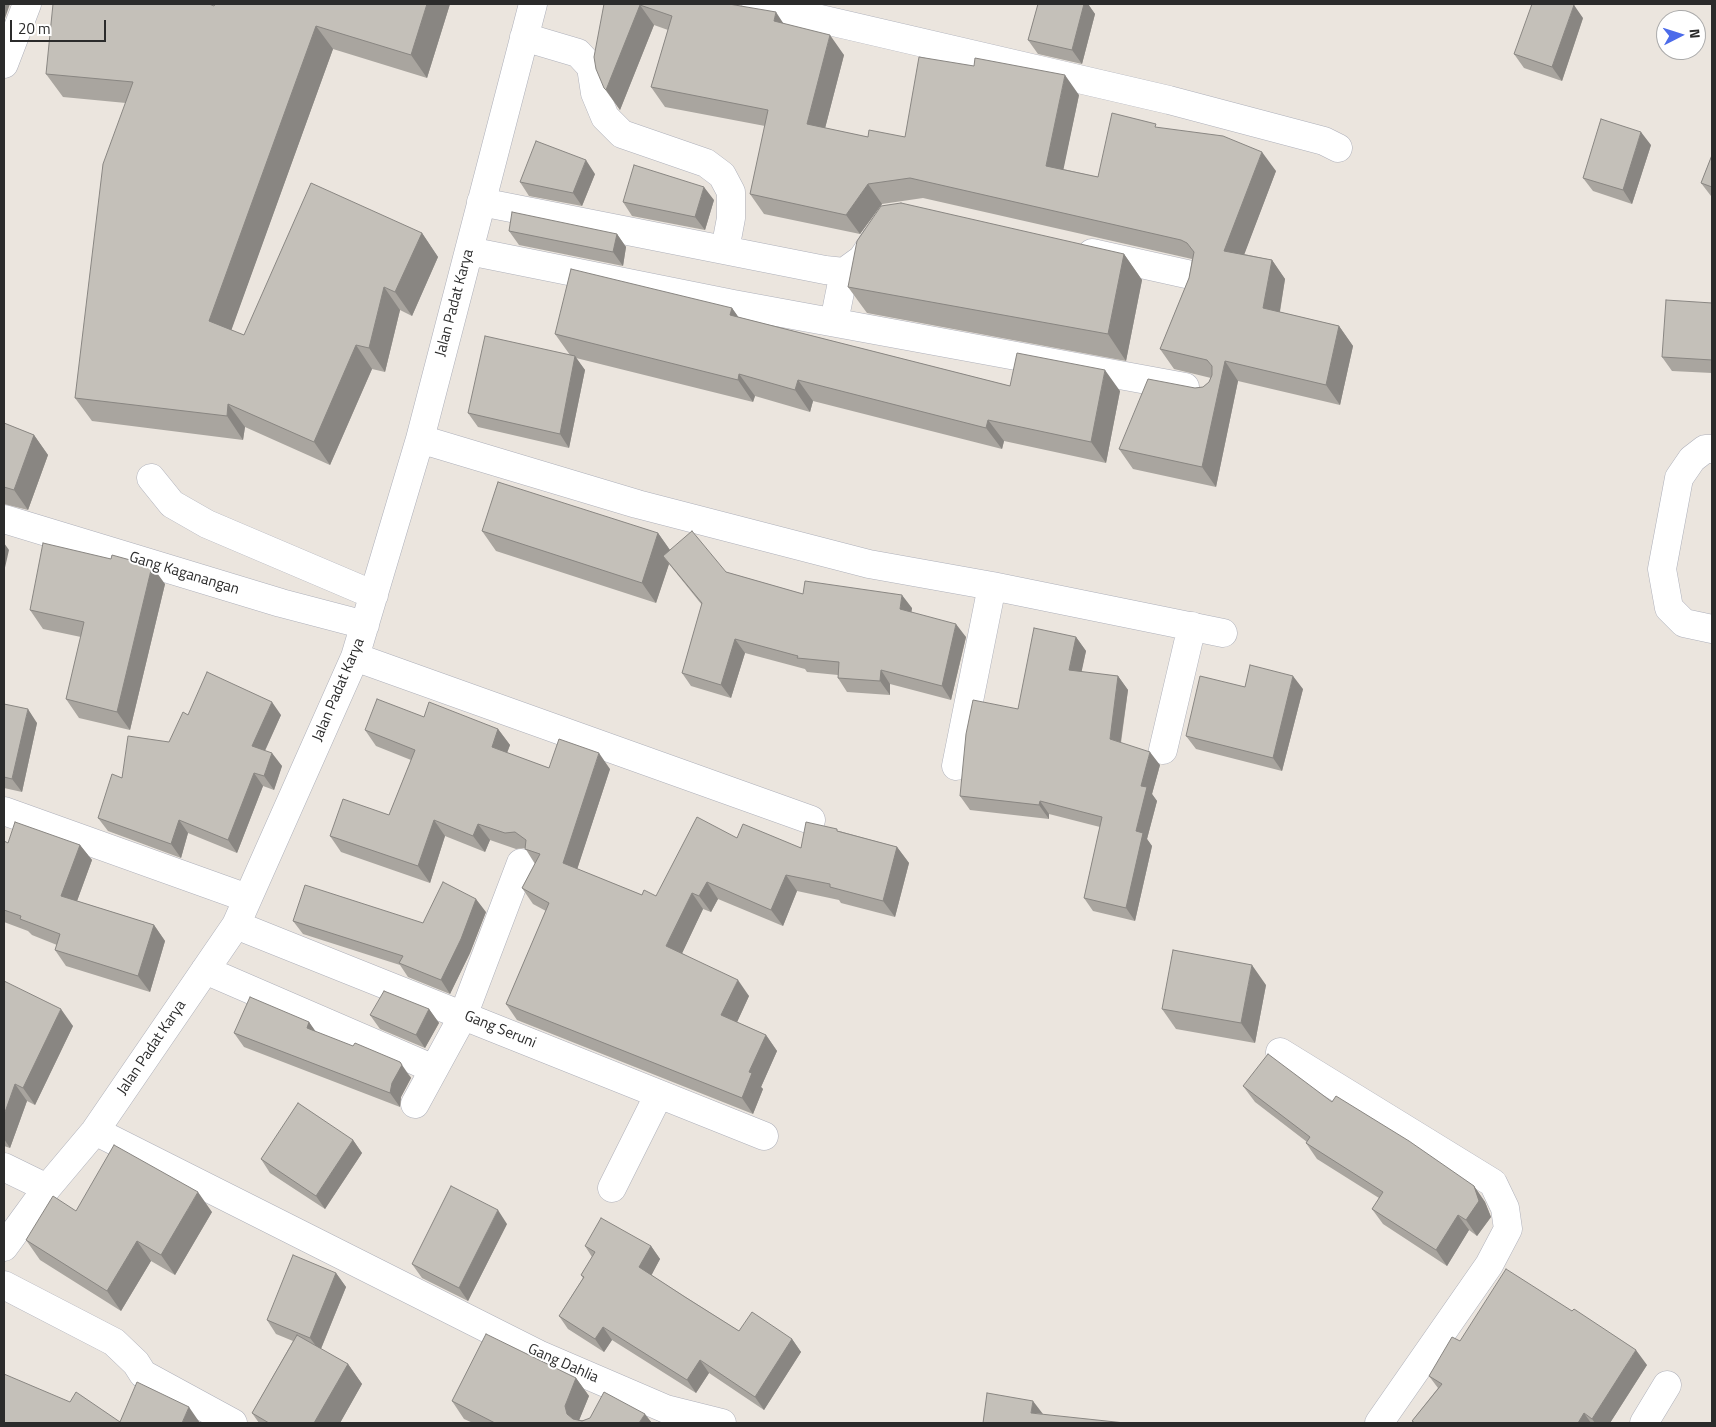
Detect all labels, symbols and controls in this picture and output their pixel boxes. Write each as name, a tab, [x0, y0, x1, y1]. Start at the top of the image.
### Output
scale bar	[12, 10, 109, 42]
north arrow	[1656, 10, 1706, 60]
text: 20 m	[18, 17, 51, 40]
text: N	[1685, 28, 1706, 39]
street label: Jalan Padat Karya	[432, 247, 478, 359]
street label: Gang Kaganangan	[127, 549, 241, 599]
street label: Jalan Padat Karya	[309, 636, 369, 744]
street label: Jalan Padat Karya	[114, 997, 190, 1099]
street label: Gang Seruni	[461, 1007, 539, 1053]
street label: Gang Dahlia	[525, 1340, 601, 1388]

